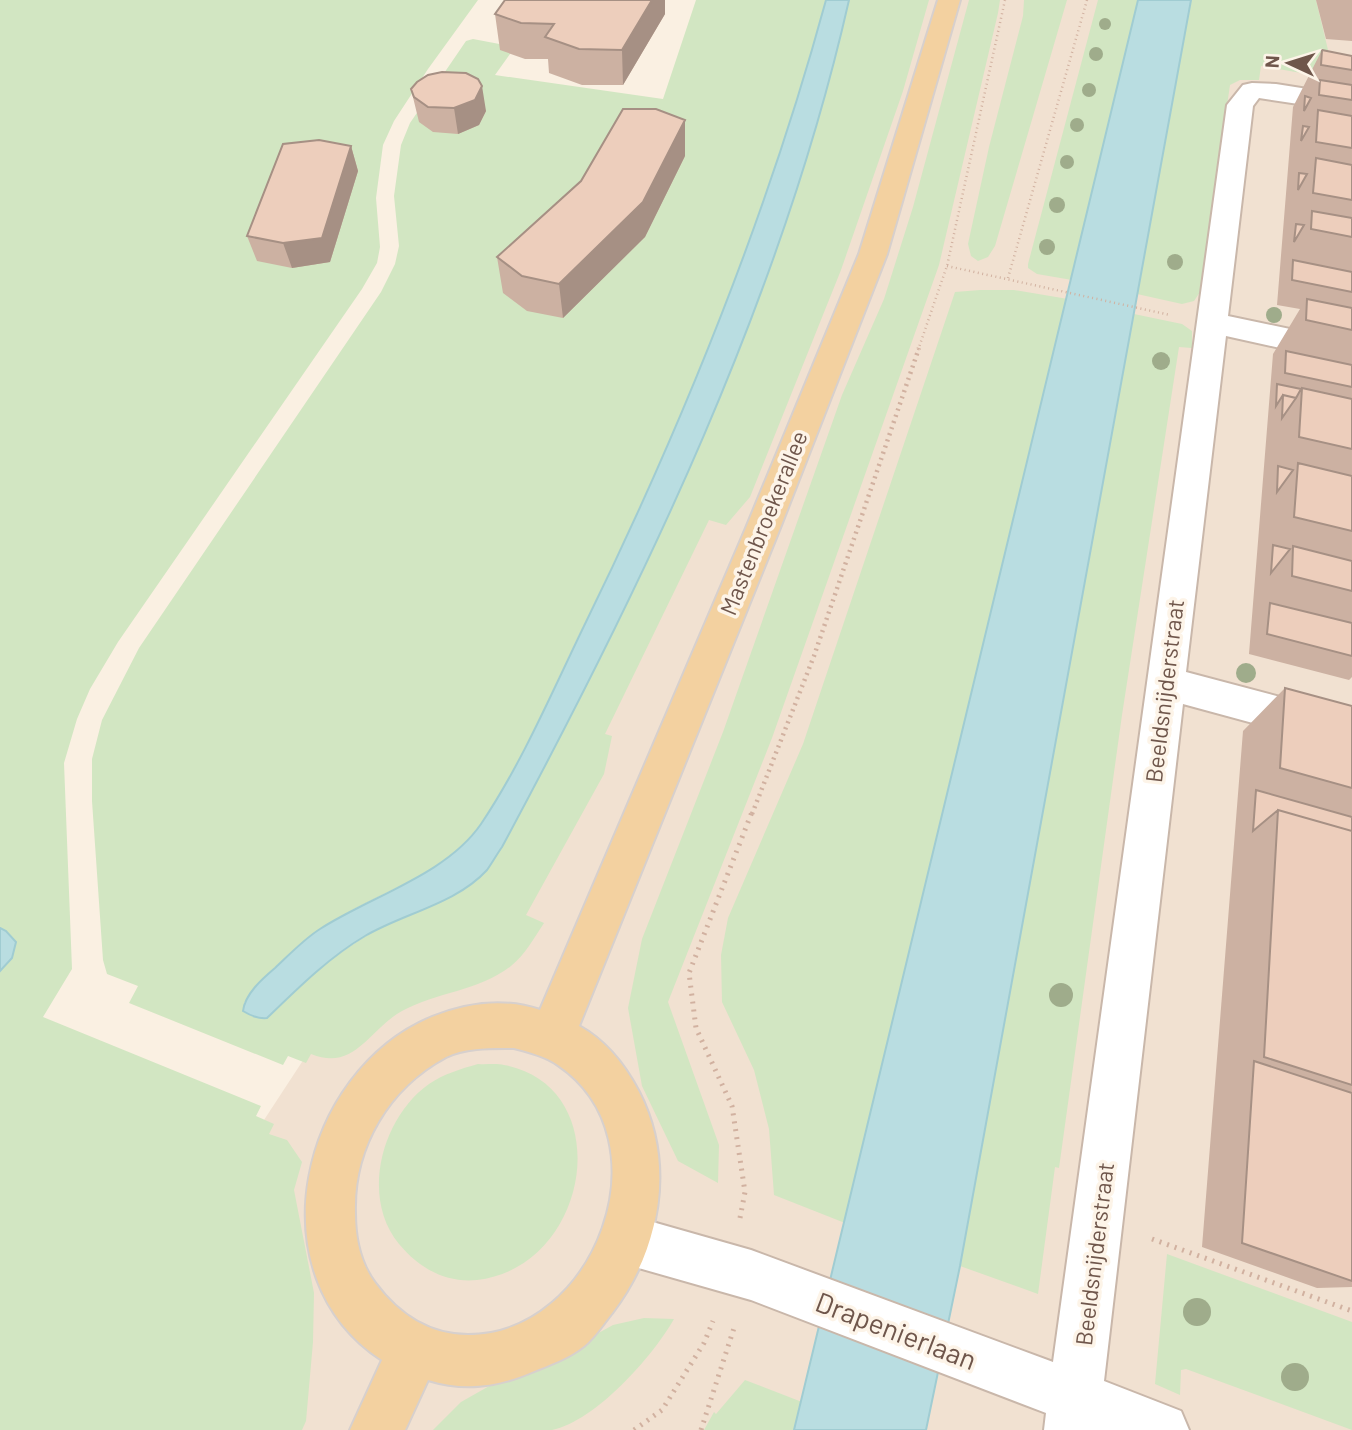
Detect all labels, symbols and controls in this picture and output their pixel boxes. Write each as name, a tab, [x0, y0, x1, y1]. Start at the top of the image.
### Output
north arrow	[1254, 28, 1324, 98]
text: N	[1260, 55, 1283, 69]
street label: Mastenbroekerallee	[713, 427, 813, 619]
street label: Beeldsnijderstraat	[1139, 598, 1189, 784]
street label: Beeldsnijderstraat	[1069, 1161, 1119, 1347]
street label: Drapenierlaan	[811, 1284, 982, 1376]

